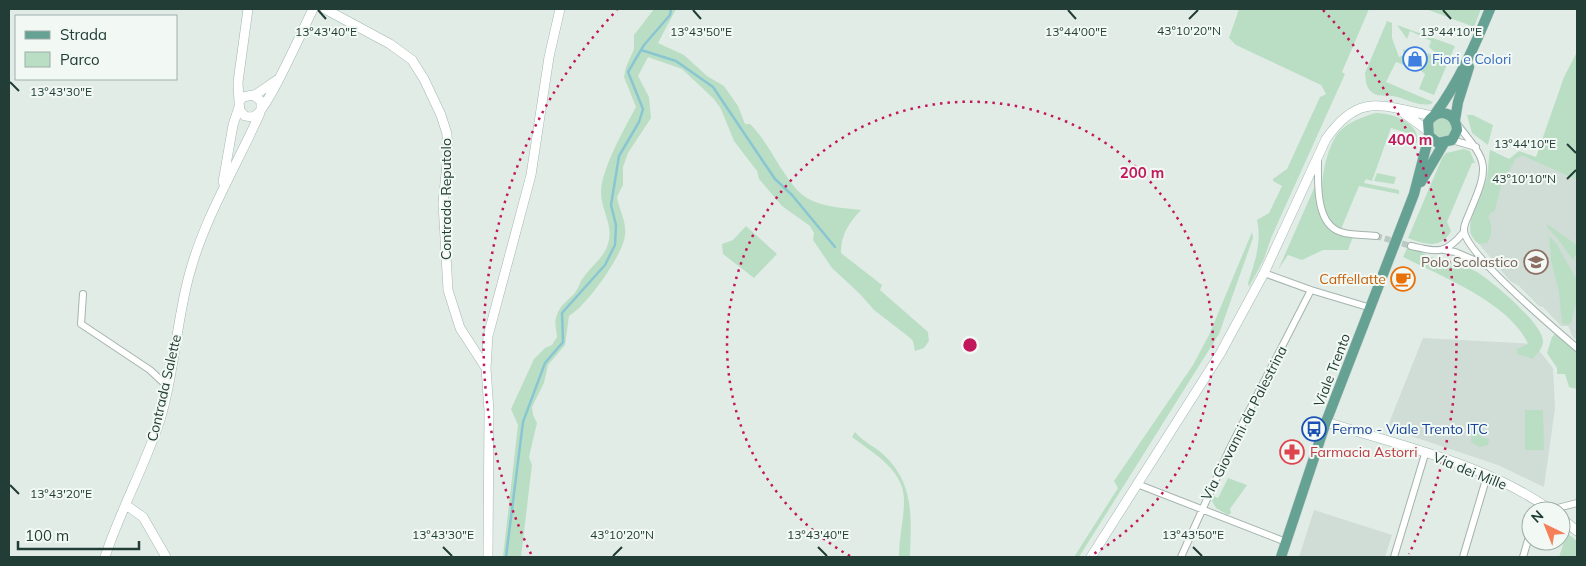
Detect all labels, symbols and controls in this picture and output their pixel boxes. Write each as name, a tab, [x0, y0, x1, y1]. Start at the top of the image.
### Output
legend	[15, 15, 178, 80]
text: 43°10'20"N	[1157, 23, 1221, 38]
text: 13°43'40"E	[295, 24, 357, 39]
text: 13°43'50"E	[670, 24, 732, 39]
text: 13°44'00"E	[1045, 24, 1107, 39]
text: 13°44'10"E	[1420, 24, 1482, 39]
text: Strada	[60, 25, 107, 44]
shop icon: Fiori e Colori	[1402, 46, 1428, 72]
text: Parco	[60, 50, 100, 69]
place label: Fiori e Colori	[1432, 50, 1511, 68]
text: 13°43'30"E	[30, 84, 92, 99]
text: 400 m	[1388, 130, 1432, 149]
text: 13°44'10"E	[1494, 136, 1556, 151]
street label: Contrada Reputolo	[437, 138, 455, 260]
text: 200 m	[1120, 163, 1164, 182]
text: 43°10'10"N	[1492, 171, 1556, 186]
school or university icon: Polo Scolastico	[1523, 249, 1549, 275]
place label: Polo Scolastico	[1421, 253, 1518, 271]
cafe icon: Caffellatte	[1390, 266, 1416, 292]
place label: Caffellatte	[1319, 270, 1386, 288]
street label: Viale Trento	[1310, 331, 1354, 409]
street label: Contrada Salette	[143, 333, 185, 443]
centre of rings	[961, 336, 979, 354]
street label: Via Giovanni da Palestrina	[1197, 343, 1291, 503]
bus stop icon: Fermo - Viale Trento ITC	[1301, 416, 1327, 442]
place label: Fermo - Viale Trento ITC	[1332, 420, 1488, 438]
pharmacy icon: Farmacia Astorri	[1279, 439, 1305, 465]
place label: Farmacia Astorri	[1310, 443, 1417, 461]
street label: Via dei Mille	[1431, 448, 1509, 494]
text: 13°43'20"E	[30, 486, 92, 501]
north arrow	[1521, 501, 1571, 551]
text: N	[1527, 506, 1547, 527]
scale bar	[18, 518, 139, 550]
text: 100 m	[25, 526, 69, 545]
text: 13°43'30"E	[412, 527, 474, 542]
text: 43°10'20"N	[590, 527, 654, 542]
text: 13°43'40"E	[787, 527, 849, 542]
text: 13°43'50"E	[1162, 527, 1224, 542]

